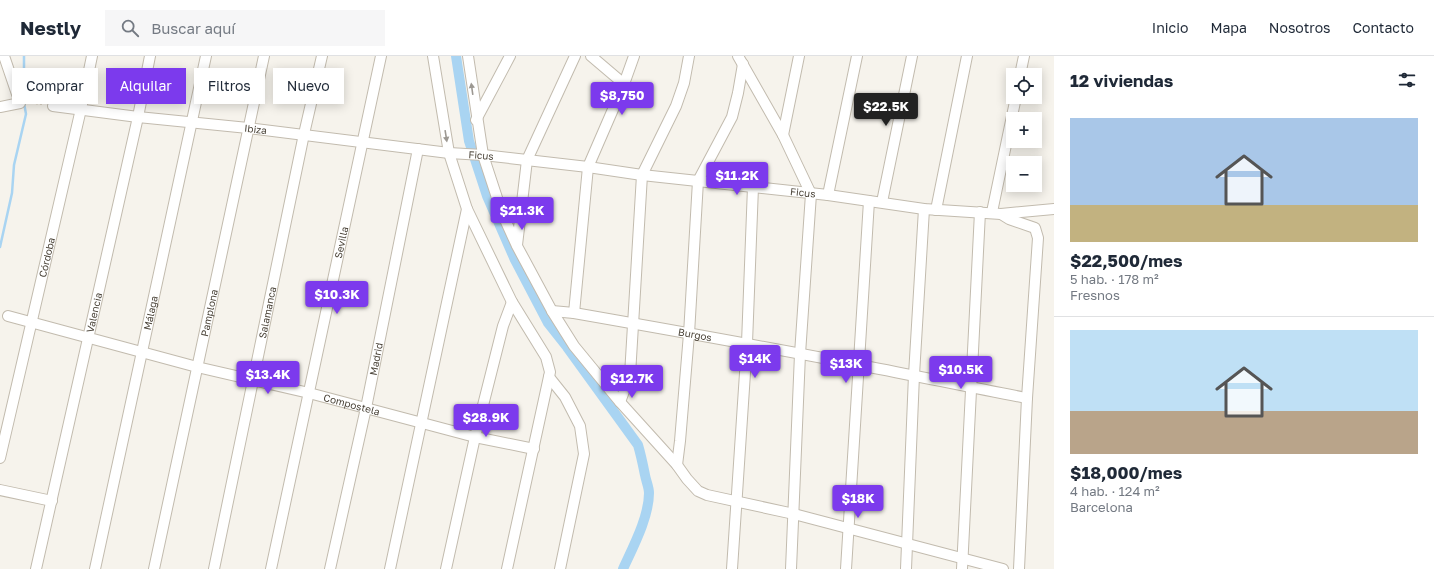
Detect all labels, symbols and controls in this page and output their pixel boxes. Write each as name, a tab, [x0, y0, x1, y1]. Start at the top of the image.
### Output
search box	[105, 10, 385, 46]
text: Nestly	[20, 16, 81, 39]
icon: search	[119, 17, 141, 39]
text: Buscar aquí	[151, 19, 235, 37]
text: Inicio	[1152, 19, 1188, 36]
text: Mapa	[1210, 19, 1247, 36]
text: Nosotros	[1269, 19, 1330, 36]
text: Contacto	[1352, 19, 1414, 36]
chip: Comprar	[12, 68, 98, 104]
chip: Alquilar	[106, 68, 186, 104]
chip: Filtros	[194, 68, 265, 104]
chip: Nuevo	[273, 68, 344, 104]
map controls	[1006, 68, 1042, 192]
button: locate	[1006, 68, 1042, 104]
icon: filters	[1396, 69, 1418, 91]
text: 12 viviendas	[1070, 70, 1173, 91]
pin: $8,750	[589, 82, 655, 116]
one-way arrow	[469, 83, 475, 95]
text: $8,750	[600, 87, 644, 103]
pin: $22.5K	[853, 93, 919, 127]
text: $22.5K	[863, 98, 909, 114]
button: +	[1006, 112, 1042, 148]
street label: Ibiza	[244, 122, 268, 136]
one-way arrow	[443, 130, 449, 142]
icon: home	[1208, 144, 1280, 216]
street label: Ficus	[468, 148, 494, 162]
button: −	[1006, 156, 1042, 192]
pin: $11.2K	[704, 162, 770, 196]
text: $11.2K	[715, 167, 759, 183]
street label: Ficus	[790, 185, 816, 200]
pin: $21.3K	[489, 197, 555, 231]
text: $21.3K	[500, 202, 544, 218]
street label: Sevilla	[332, 225, 350, 260]
street label: Córdoba	[36, 236, 57, 278]
text: $22,500/mes	[1070, 250, 1183, 271]
text: 5 hab. · 178 m²	[1070, 271, 1159, 287]
pin: $10.3K	[304, 281, 370, 315]
street label: Salamanca	[256, 285, 278, 339]
text: $10.3K	[314, 286, 360, 302]
text: Fresnos	[1070, 287, 1120, 303]
street label: Pamplona	[198, 288, 220, 338]
street label: Valencia	[84, 291, 104, 334]
street label: Málaga	[141, 295, 160, 331]
street label: Burgos	[677, 326, 713, 343]
street label: Madrid	[367, 342, 385, 376]
pin: $14K	[731, 345, 779, 379]
text: $14K	[739, 350, 771, 366]
pin: $13K	[822, 350, 870, 384]
text: $13K	[830, 355, 862, 371]
pin: $10.5K	[928, 356, 994, 390]
icon: home	[1208, 356, 1280, 428]
pin: $13.4K	[235, 361, 301, 395]
text: $10.5K	[938, 361, 984, 377]
pin: $12.7K	[599, 365, 665, 399]
text: $13.4K	[245, 366, 291, 382]
text: $12.7K	[610, 370, 654, 386]
street label: Compostela	[322, 391, 381, 418]
pin: $28.9K	[453, 404, 519, 438]
text: $28.9K	[463, 409, 509, 425]
text: $18,000/mes	[1070, 462, 1182, 483]
text: 4 hab. · 124 m²	[1070, 483, 1160, 499]
pin: $18K	[834, 485, 882, 519]
text: $18K	[841, 490, 875, 506]
text: Barcelona	[1070, 499, 1133, 515]

